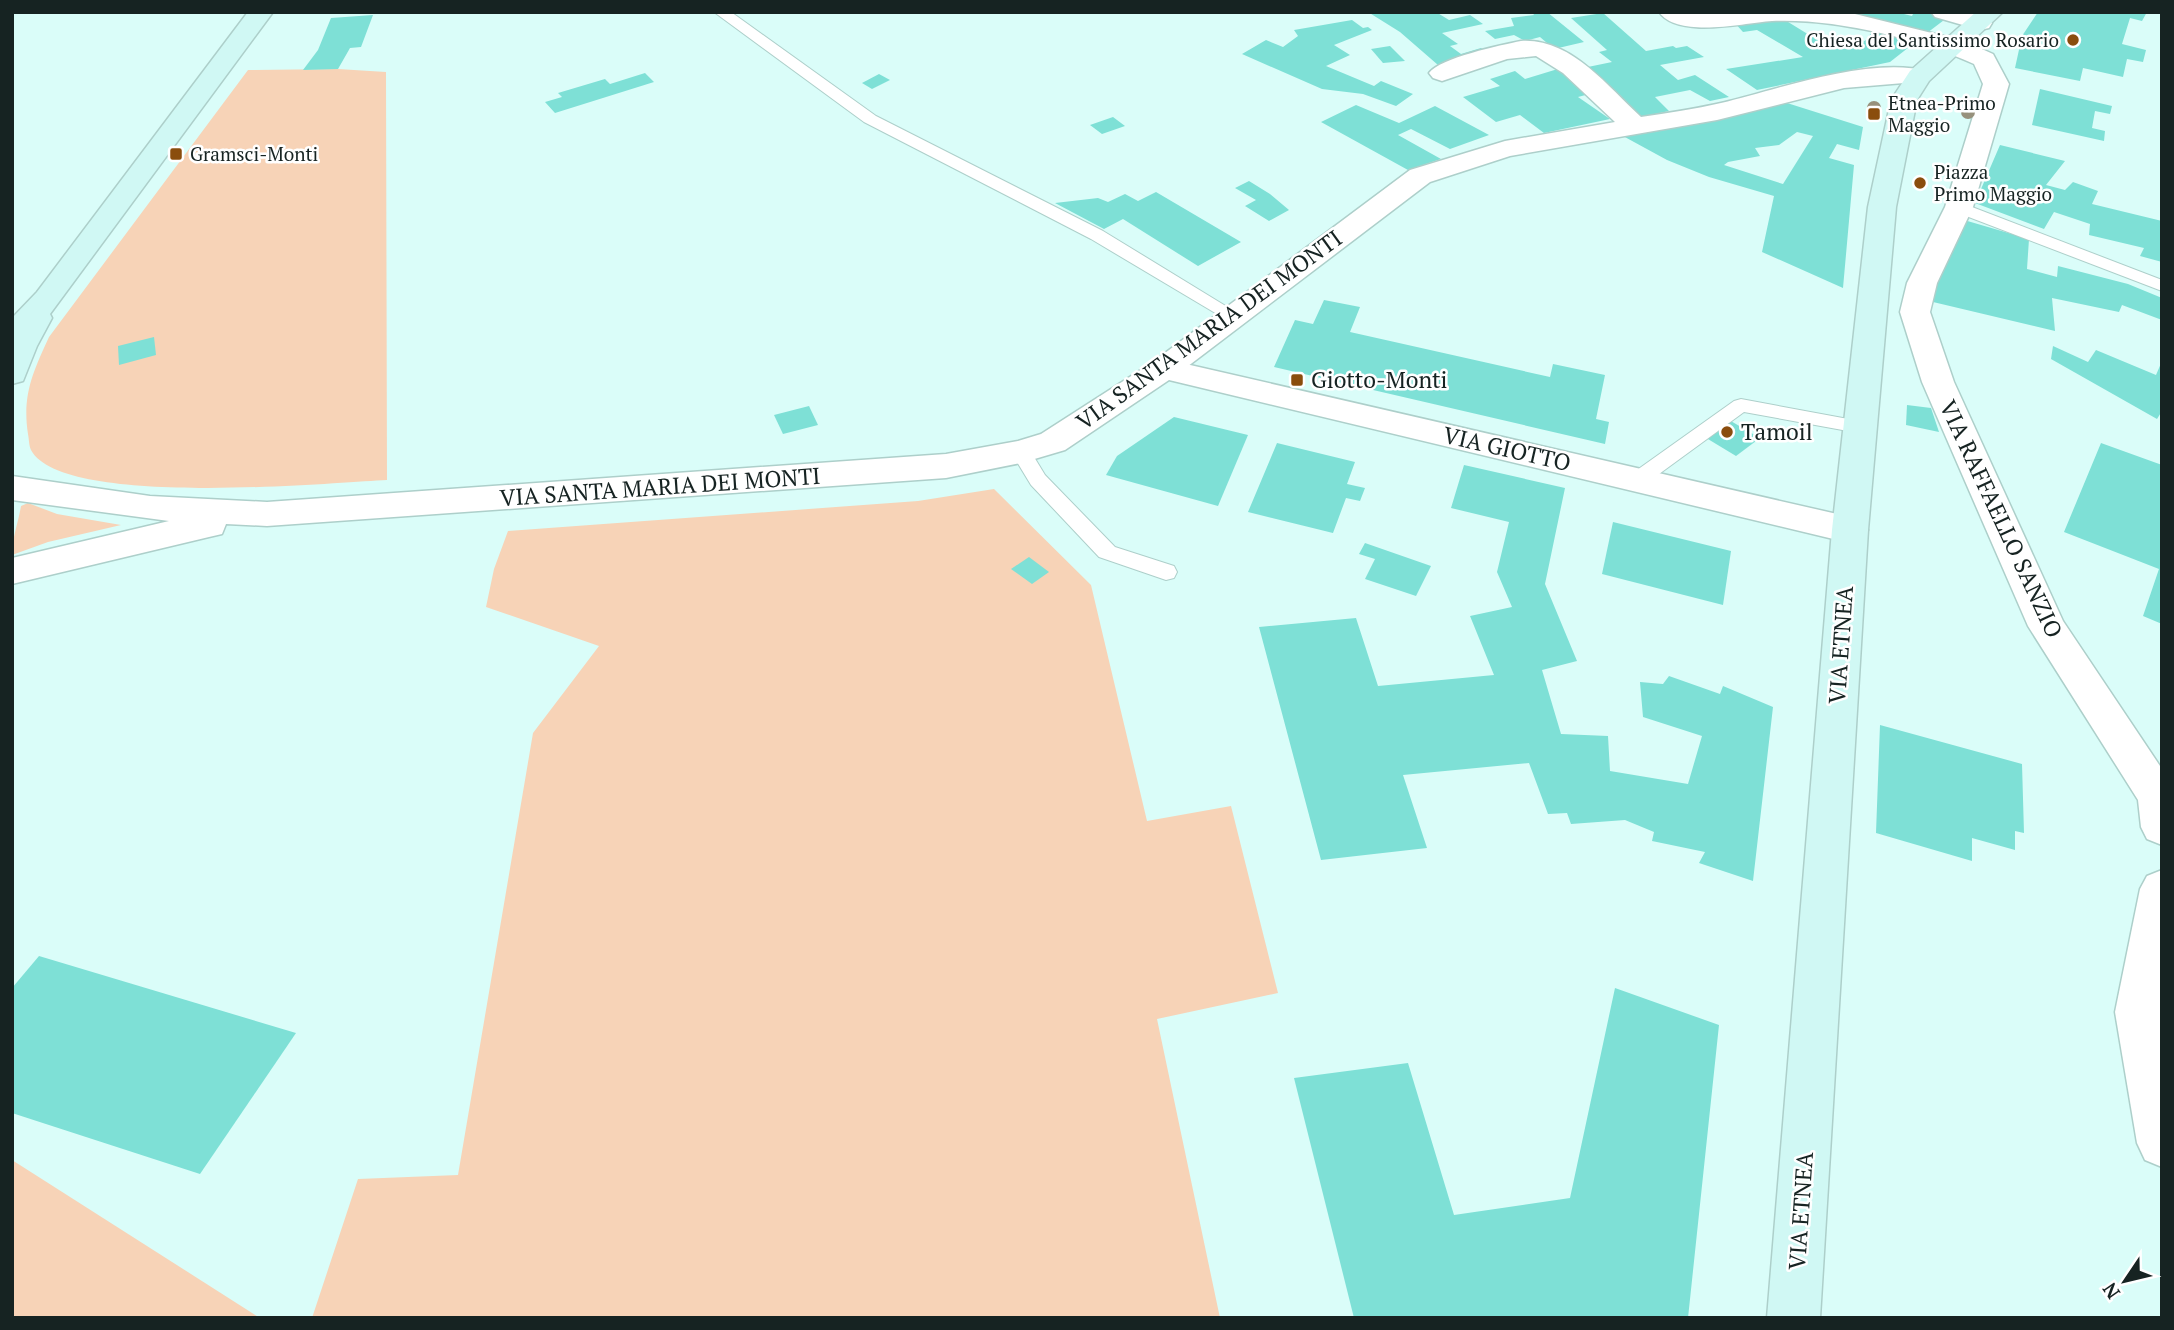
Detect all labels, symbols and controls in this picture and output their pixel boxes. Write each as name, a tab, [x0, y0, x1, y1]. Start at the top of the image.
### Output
place label: Chiesa del Santissimo Rosario	[1806, 27, 2059, 52]
marker: Chiesa del Santissimo Rosario	[2065, 32, 2081, 48]
place label: Etnea-Primo Maggio	[1888, 90, 1996, 137]
marker: Etnea-Primo Maggio	[1866, 106, 1882, 122]
place label: Gramsci-Monti	[190, 141, 318, 166]
marker: Gramsci-Monti	[168, 146, 184, 162]
place label: Piazza Primo Maggio	[1934, 159, 2052, 206]
marker: Piazza Primo Maggio	[1912, 175, 1928, 191]
street label: VIA SANTA MARIA DEI MONTI	[1070, 223, 1348, 437]
place label: Giotto-Monti	[1311, 364, 1448, 395]
marker: Giotto-Monti	[1289, 372, 1305, 388]
street label: VIA RAFFAELLO SANZIO	[1933, 395, 2070, 643]
place label: Tamoil	[1741, 416, 1813, 447]
street label: VIA GIOTTO	[1440, 419, 1574, 478]
marker: Tamoil	[1719, 424, 1735, 440]
street label: VIA SANTA MARIA DEI MONTI	[499, 460, 821, 513]
street label: VIA ETNEA	[1821, 585, 1860, 705]
street label: VIA ETNEA	[1781, 1151, 1820, 1271]
north arrow	[2090, 1246, 2160, 1316]
text: N	[2096, 1277, 2125, 1304]

